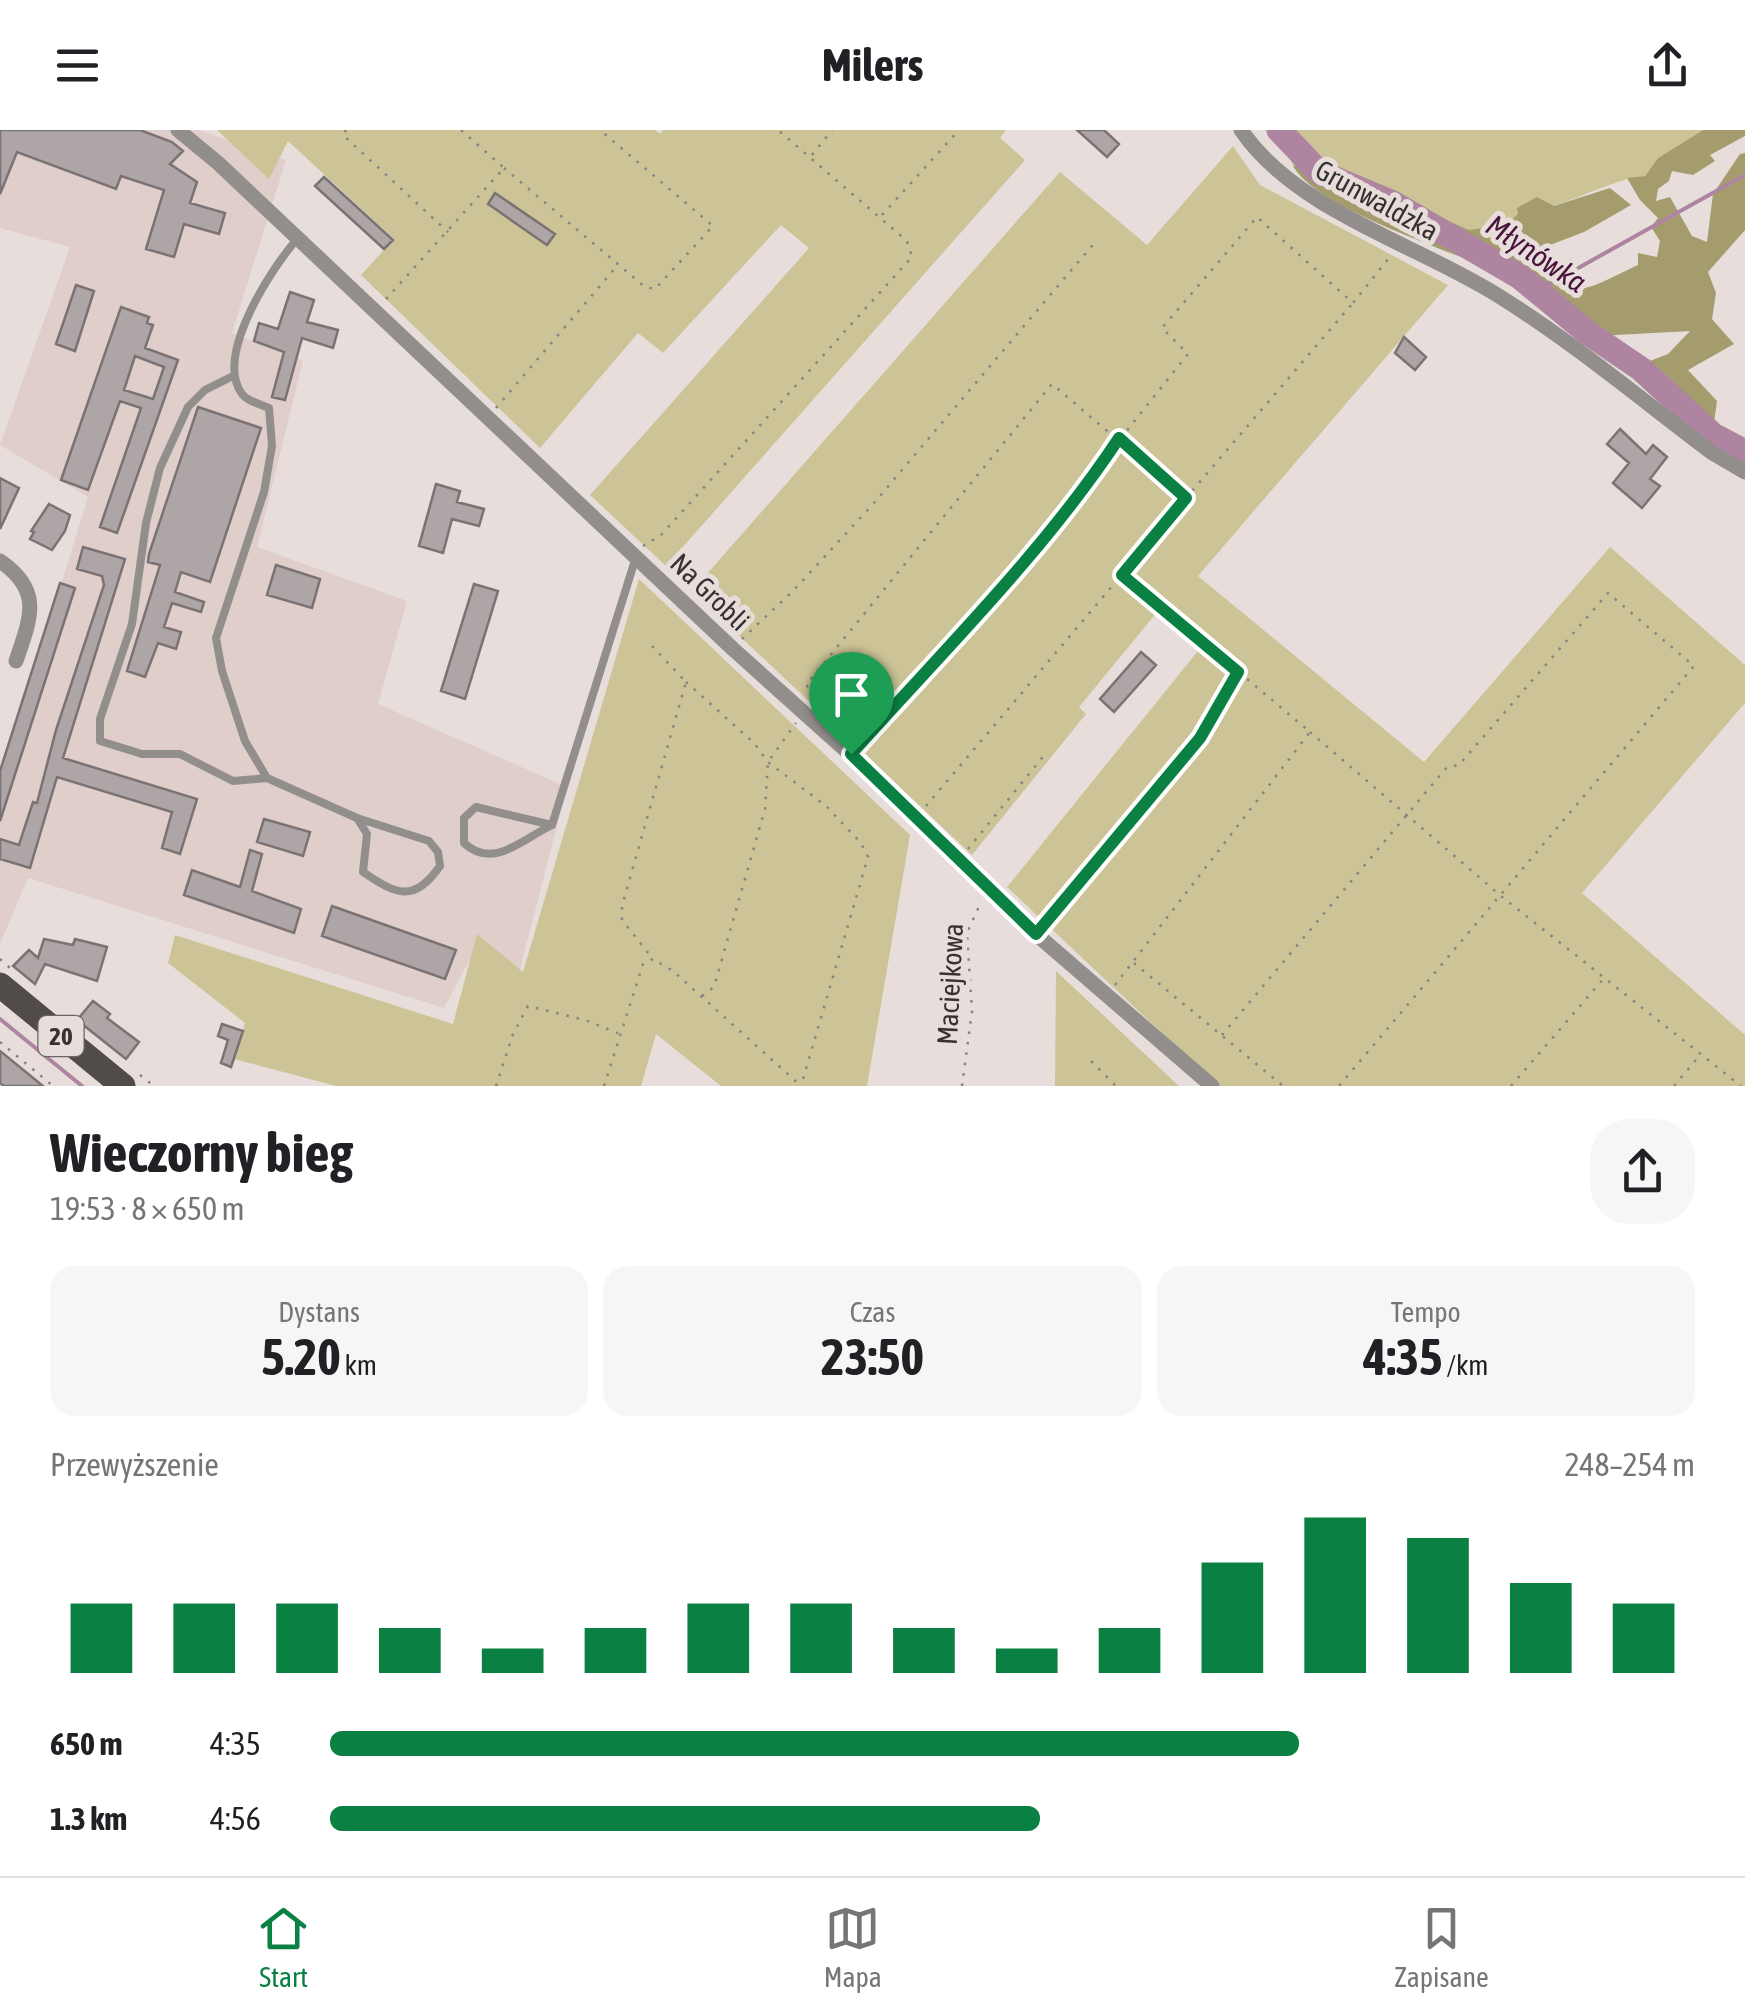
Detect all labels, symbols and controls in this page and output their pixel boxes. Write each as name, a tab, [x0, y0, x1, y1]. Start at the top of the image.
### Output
icon: menu	[50, 38, 105, 93]
icon: share	[1640, 38, 1695, 93]
text: Milers	[822, 39, 923, 91]
street label: Grunwaldzka	[1310, 153, 1444, 247]
water label: Młynówka	[1480, 208, 1593, 299]
street label: Na Grobli	[664, 547, 756, 637]
pin	[809, 652, 894, 755]
icon: arrive	[824, 667, 879, 722]
street label: Maciejkowa	[931, 922, 969, 1046]
road number: 20	[38, 1016, 84, 1056]
button: share	[1590, 1119, 1695, 1224]
text: Wieczorny bieg	[50, 1121, 353, 1184]
text: 19:53 · 8 × 650 m	[50, 1190, 244, 1227]
text: Dystans	[278, 1296, 360, 1328]
text: Czas	[850, 1296, 895, 1328]
text: Tempo	[1391, 1296, 1461, 1328]
text: 5.20	[261, 1328, 341, 1386]
text: 23:50	[821, 1328, 924, 1386]
text: 4:35	[1363, 1328, 1443, 1386]
text: km	[341, 1349, 377, 1381]
text: /km	[1443, 1349, 1488, 1381]
text: Przewyższenie	[50, 1446, 219, 1483]
text: 248–254 m	[1565, 1446, 1695, 1483]
text: 650 m	[50, 1725, 123, 1762]
text: 4:35	[210, 1725, 261, 1762]
text: 1.3 km	[50, 1800, 127, 1837]
text: 4:56	[210, 1800, 261, 1837]
tab: Start	[256, 1901, 311, 1993]
tab: Mapa	[824, 1901, 882, 1993]
tab: Zapisane	[1394, 1901, 1489, 1993]

